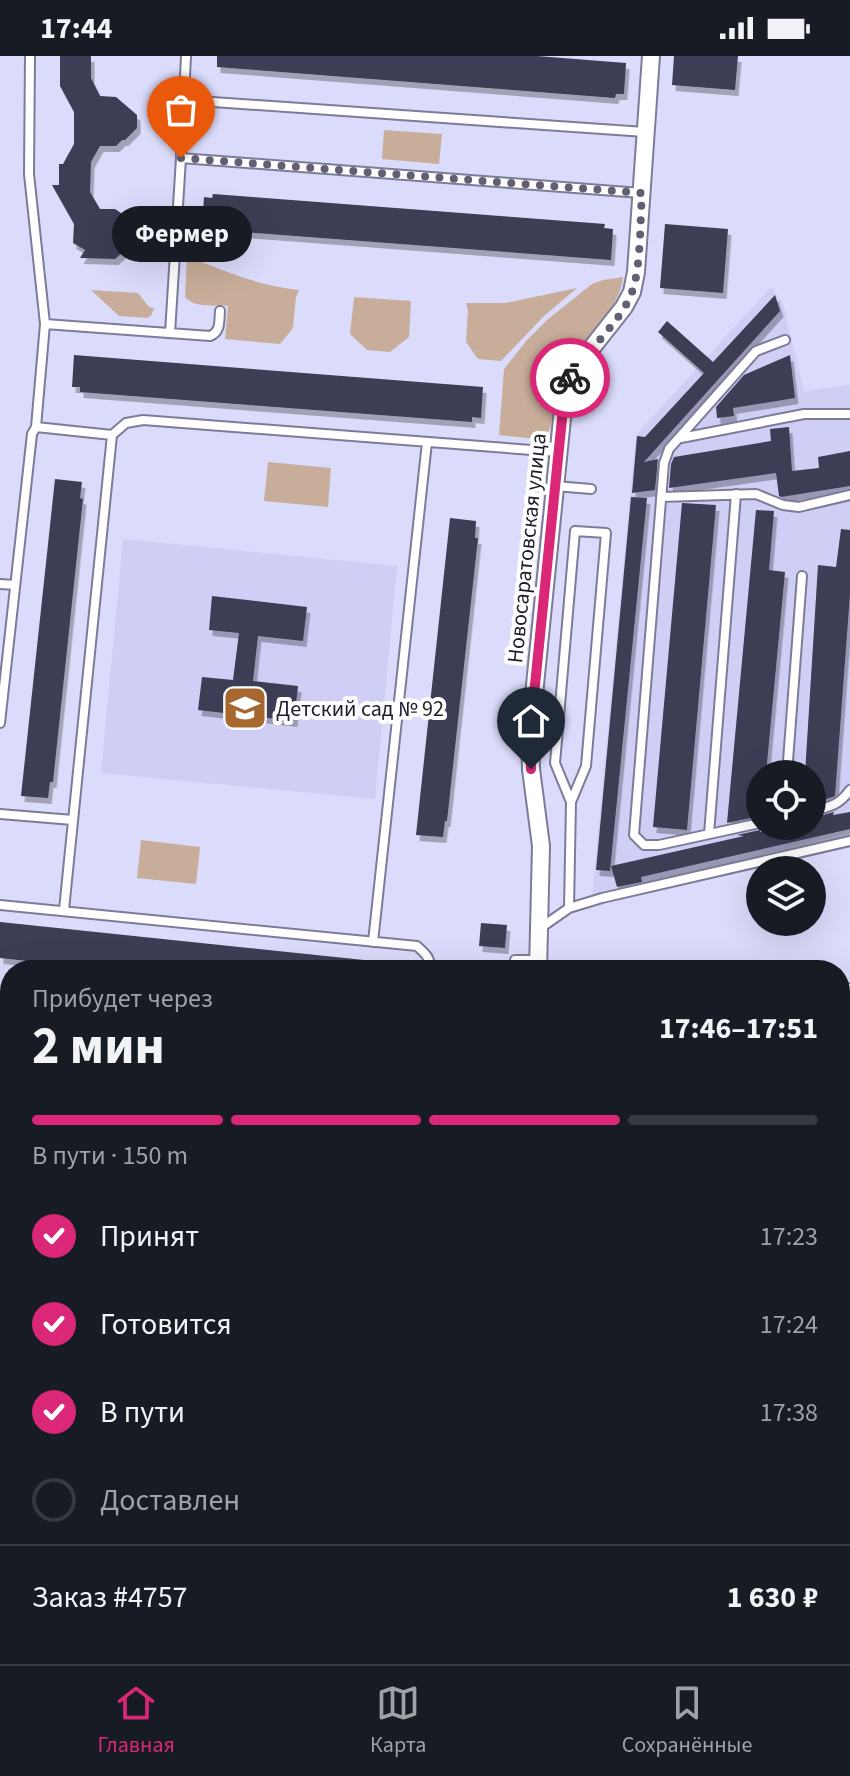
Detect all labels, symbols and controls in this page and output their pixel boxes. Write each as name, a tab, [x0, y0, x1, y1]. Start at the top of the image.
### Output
text: 17:44	[40, 7, 112, 50]
pin	[147, 76, 215, 158]
icon: bag	[159, 88, 203, 132]
callout: Фермер	[111, 206, 251, 262]
text: Фермер	[135, 215, 229, 252]
courier	[530, 338, 610, 418]
icon: bike	[548, 356, 592, 400]
street label: Новосаратовская улица	[499, 432, 555, 665]
school or university icon: Детский сад № 92	[221, 684, 269, 732]
pin	[497, 687, 565, 769]
place label: Детский сад № 92	[276, 693, 444, 725]
icon: home	[509, 699, 553, 743]
map controls	[746, 760, 826, 936]
button: locate	[746, 760, 826, 840]
button: layers	[746, 856, 826, 936]
text: Прибудет через	[32, 980, 213, 1017]
text: 17:46–17:51	[659, 1007, 818, 1050]
text: 2 мин	[32, 1010, 165, 1084]
text: В пути · 150 m	[32, 1137, 188, 1174]
icon: check	[32, 1214, 76, 1258]
text: Принят	[100, 1215, 199, 1258]
text: 17:23	[760, 1218, 818, 1255]
icon: check	[32, 1302, 76, 1346]
text: Готовится	[100, 1303, 232, 1346]
text: 17:24	[760, 1306, 818, 1343]
icon: check	[32, 1390, 76, 1434]
text: В пути	[100, 1391, 185, 1434]
text: 17:38	[760, 1394, 818, 1431]
text: Доставлен	[100, 1479, 240, 1522]
text: Заказ #4757	[32, 1576, 188, 1619]
text: 1 630 ₽	[727, 1576, 818, 1619]
tab: Главная	[98, 1681, 175, 1761]
tab: Карта	[370, 1681, 426, 1761]
tab: Сохранённые	[622, 1681, 752, 1761]

